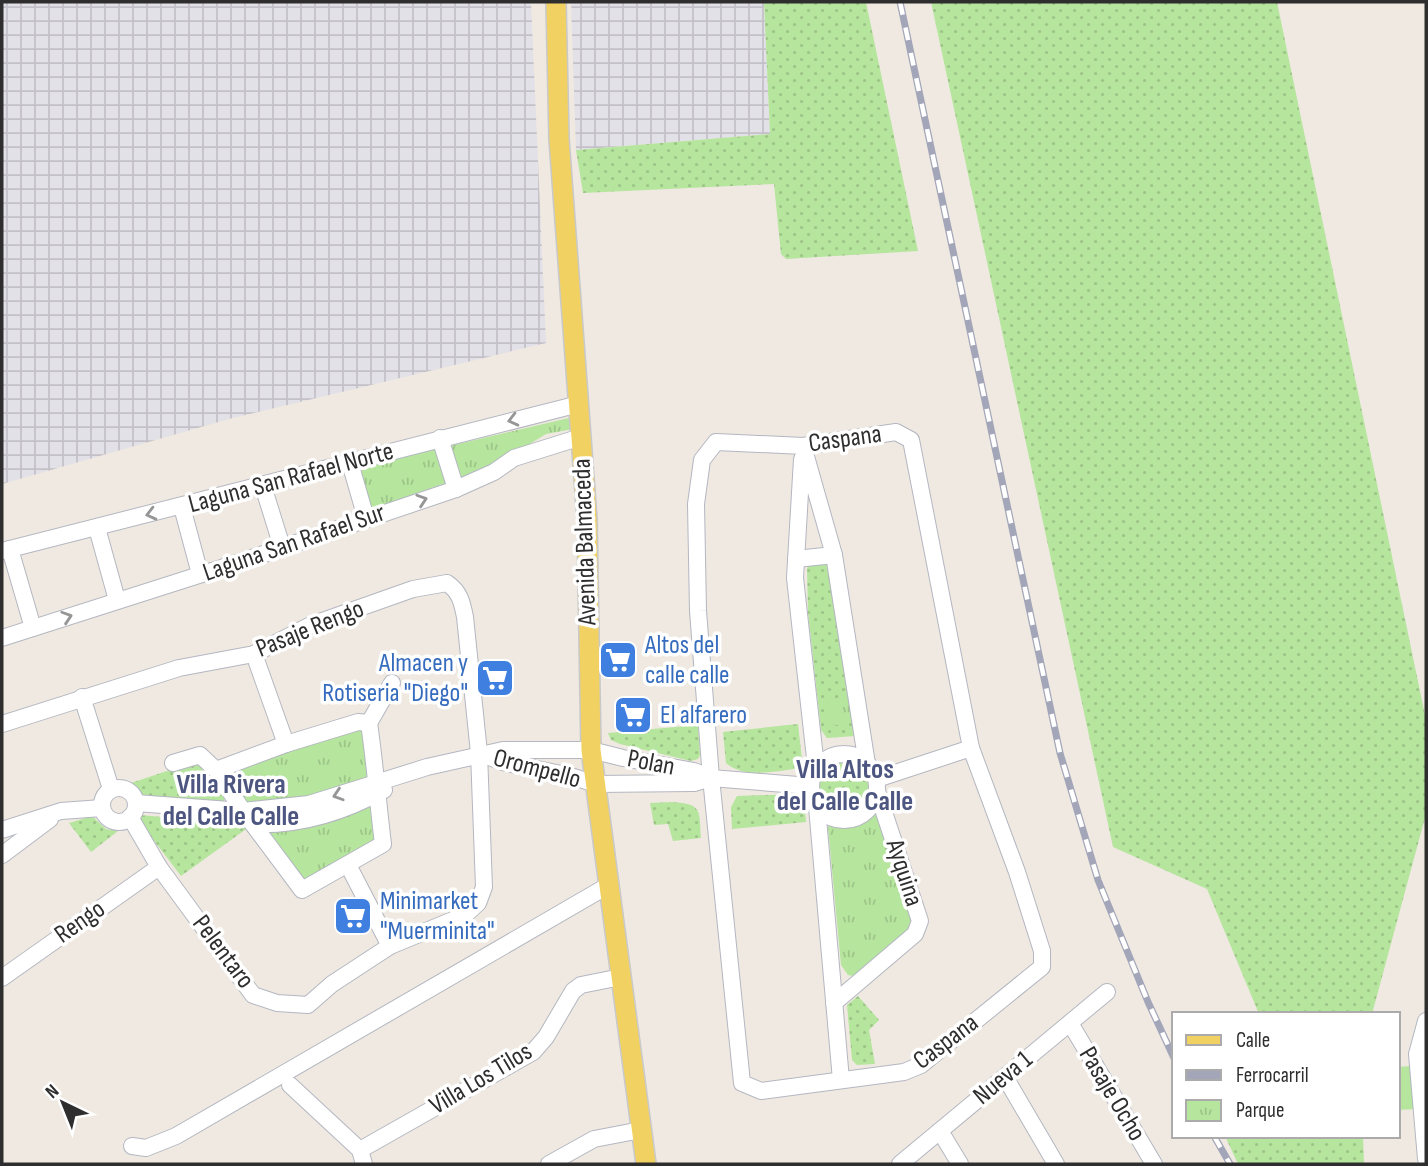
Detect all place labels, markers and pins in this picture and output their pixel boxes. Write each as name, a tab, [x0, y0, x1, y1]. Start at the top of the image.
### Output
place label: Altos del calle calle	[644, 630, 730, 691]
supermarket icon: Altos del calle calle	[597, 639, 639, 681]
place label: Almacen y Rotiseria "Diego"	[322, 648, 468, 709]
supermarket icon: Almacen y Rotiseria "Diego"	[474, 657, 516, 699]
supermarket icon: El alfarero	[612, 694, 654, 736]
place label: El alfarero	[660, 700, 747, 731]
place label: Minimarket "Muerminita"	[380, 886, 495, 947]
supermarket icon: Minimarket "Muerminita"	[332, 895, 374, 937]

